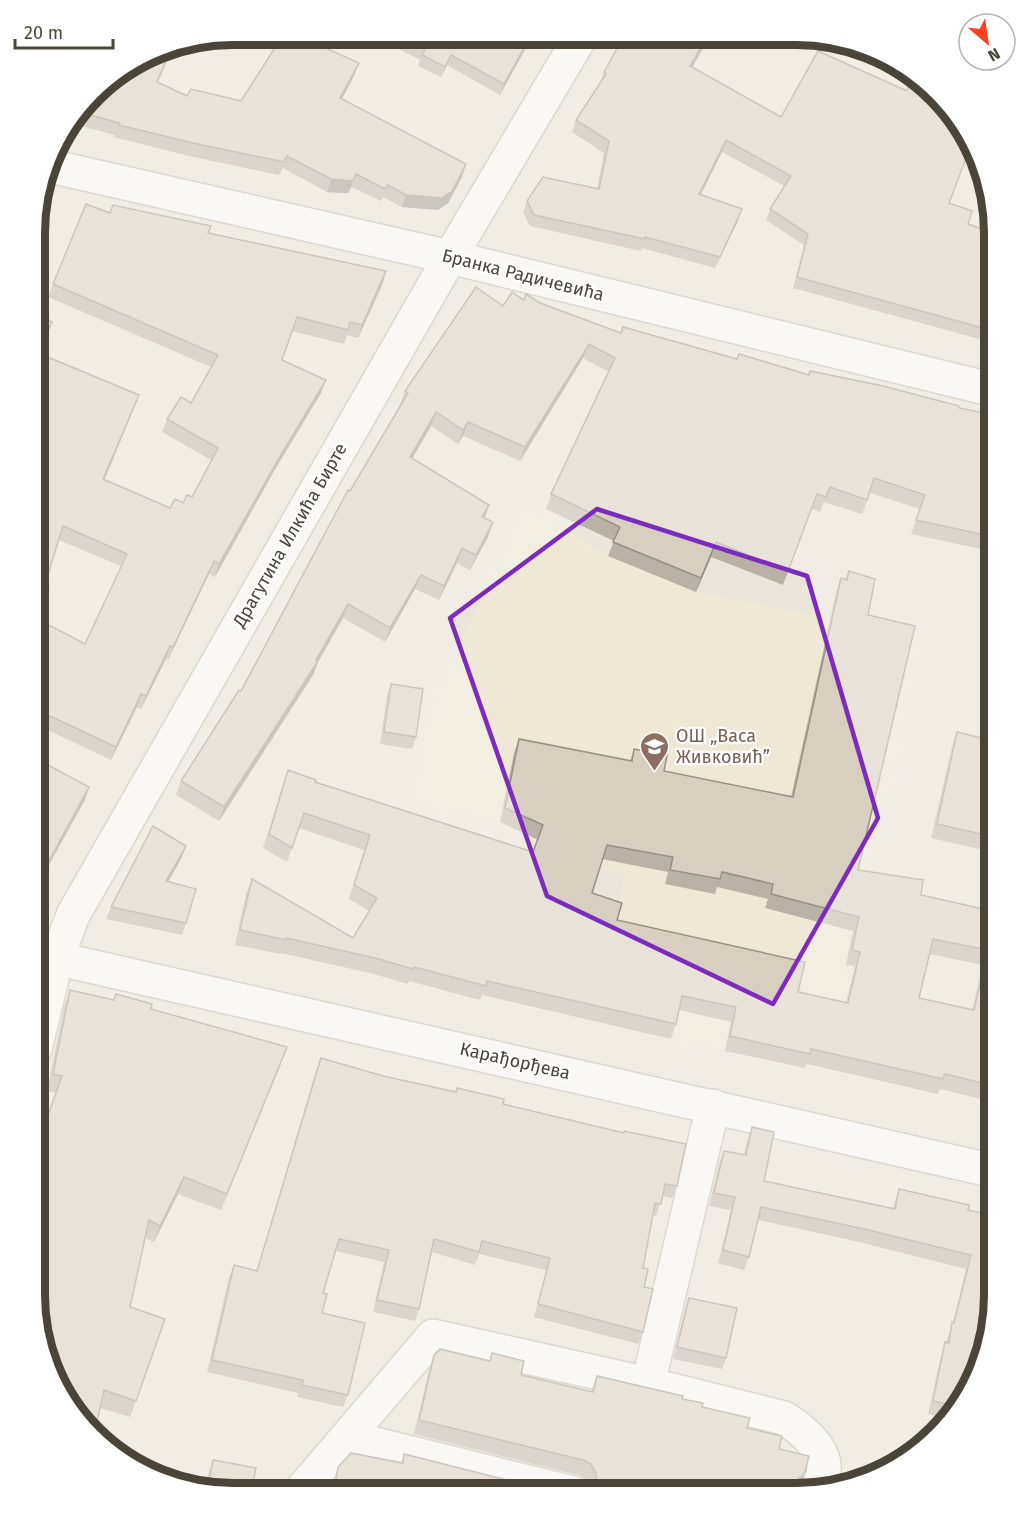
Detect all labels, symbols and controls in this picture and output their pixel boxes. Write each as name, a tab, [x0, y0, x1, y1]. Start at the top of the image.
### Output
scale bar	[15, 12, 112, 50]
north arrow	[957, 12, 1017, 72]
text: 20 m	[24, 22, 63, 44]
text: N	[985, 44, 1003, 66]
street label: Бранка Радичевића	[440, 244, 606, 306]
street label: Драгутина Илкића Бирте	[228, 439, 352, 632]
place label: ОШ „Васа Живковић”	[676, 725, 770, 768]
school or university icon: ОШ „Васа Живковић”	[639, 730, 671, 772]
street label: Карађорђева	[458, 1038, 572, 1084]

